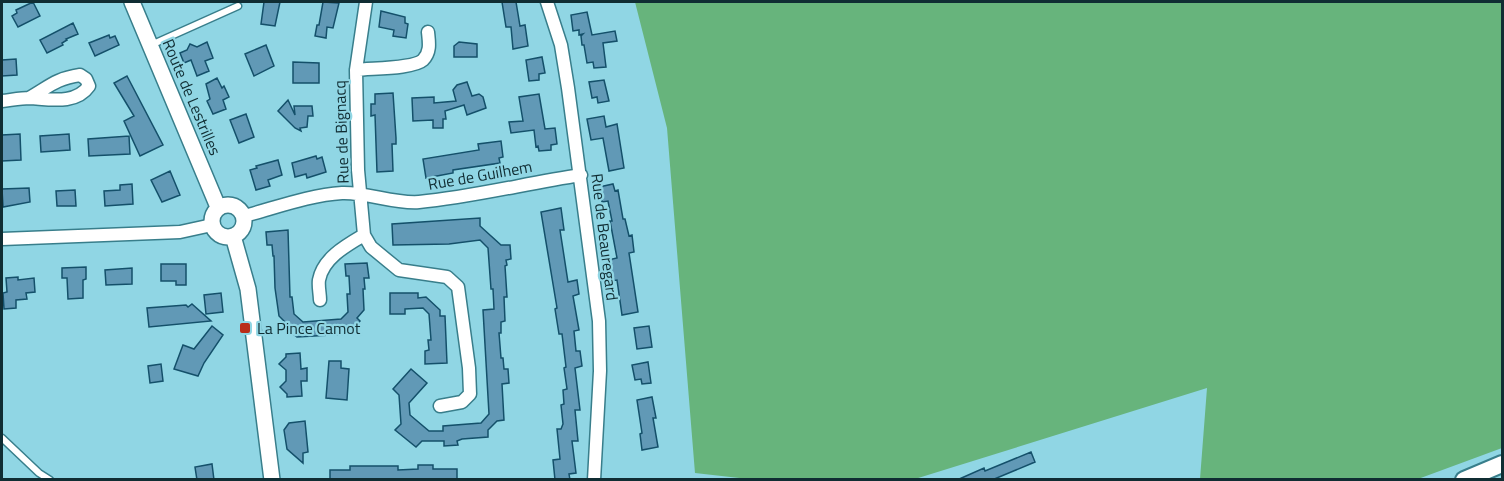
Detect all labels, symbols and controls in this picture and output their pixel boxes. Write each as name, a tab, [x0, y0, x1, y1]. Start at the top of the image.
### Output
street label: Route de Lestrilles	[157, 35, 227, 159]
street label: Rue de Bignacq	[327, 80, 355, 184]
street label: Rue de Guilhem	[426, 154, 534, 196]
street label: Rue de Beauregard	[585, 172, 625, 302]
place label: La Pince Camot	[257, 316, 361, 340]
marker: La Pince Camot	[238, 321, 252, 335]

